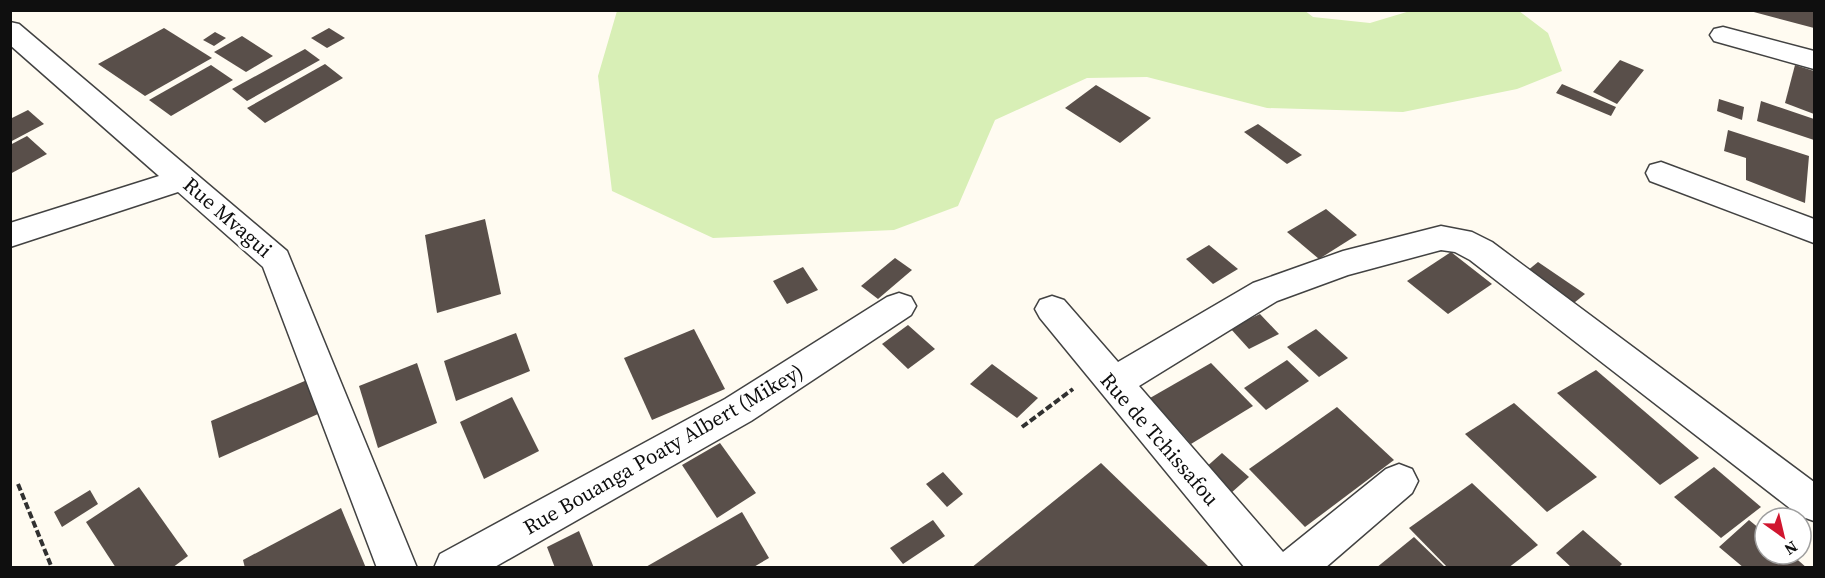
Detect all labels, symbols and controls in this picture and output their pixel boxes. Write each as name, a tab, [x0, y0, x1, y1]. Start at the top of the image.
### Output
street label: Rue Mvagui	[177, 170, 279, 264]
street label: Rue Bouanga Poaty Albert (Mikey)	[518, 357, 808, 541]
street label: Rue de Tchissafou	[1094, 366, 1226, 512]
north arrow	[1753, 506, 1813, 566]
text: N	[1780, 536, 1802, 561]

